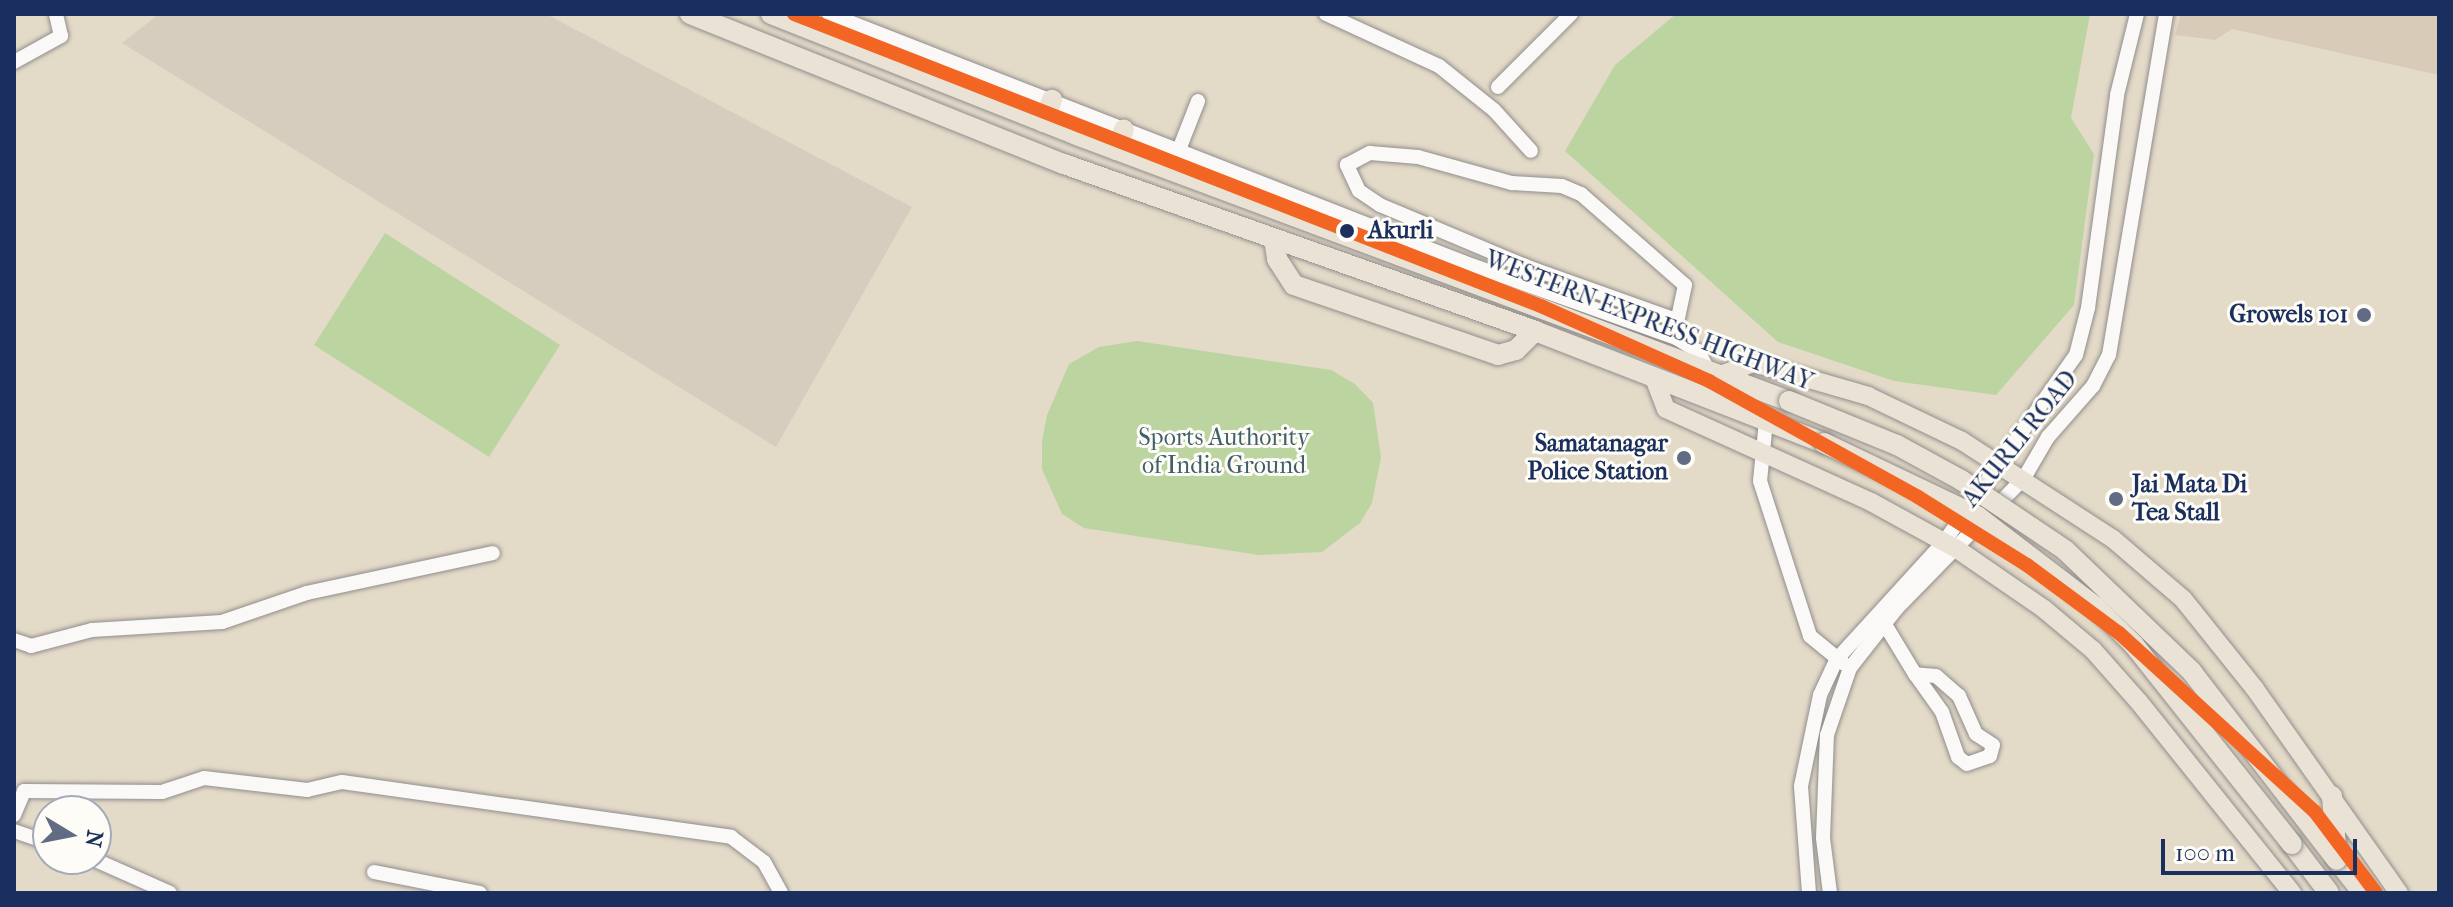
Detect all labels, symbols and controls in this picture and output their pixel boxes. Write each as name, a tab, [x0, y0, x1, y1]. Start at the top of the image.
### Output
marker: Akurli	[1333, 217, 1361, 245]
place label: Akurli	[1368, 217, 1433, 245]
street label: WESTERN EXPRESS HIGHWAY	[1481, 245, 1817, 397]
place label: Growels 101	[2229, 301, 2348, 329]
marker: Growels 101	[2355, 306, 2373, 324]
street label: AKURLI ROAD	[1956, 365, 2084, 513]
park label: Sports Authority of India Ground	[1138, 424, 1310, 480]
place label: Samatanagar Police Station	[1527, 430, 1668, 486]
marker: Samatanagar Police Station	[1675, 449, 1693, 467]
place label: Jai Mata Di Tea Stall	[2132, 471, 2247, 527]
marker: Jai Mata Di Tea Stall	[2107, 490, 2125, 508]
north arrow	[32, 795, 112, 875]
scale bar	[2165, 823, 2361, 873]
text: N	[79, 828, 108, 849]
text: 100 m	[2175, 839, 2235, 867]

